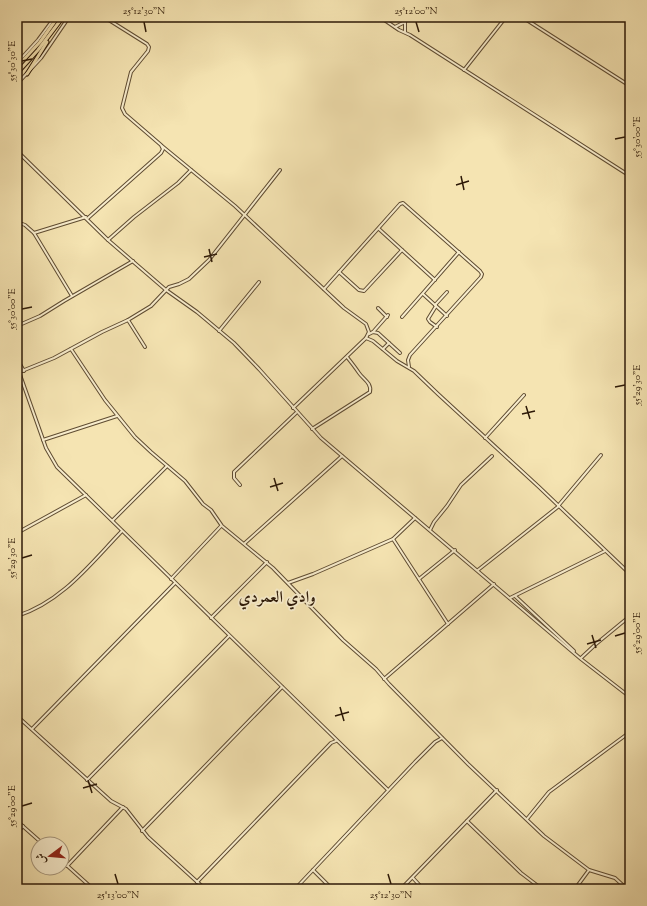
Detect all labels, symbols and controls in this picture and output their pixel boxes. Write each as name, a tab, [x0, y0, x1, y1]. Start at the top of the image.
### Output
text: 25°12'30"N	[123, 4, 165, 19]
text: 25°12'00"N	[394, 4, 438, 19]
text: 55°30'30"E	[5, 41, 20, 82]
text: 55°30'00"E	[630, 116, 645, 159]
text: 55°30'00"E	[5, 288, 20, 331]
text: 55°29'30"E	[630, 365, 645, 406]
text: 55°29'30"E	[5, 538, 20, 579]
district label: وادي العمردي	[238, 587, 316, 610]
text: 55°29'00"E	[630, 612, 645, 655]
text: 55°29'00"E	[5, 785, 20, 828]
north arrow	[30, 836, 70, 876]
text: ش	[32, 851, 51, 866]
text: 25°13'00"N	[97, 888, 139, 903]
text: 25°12'30"N	[370, 888, 412, 903]

